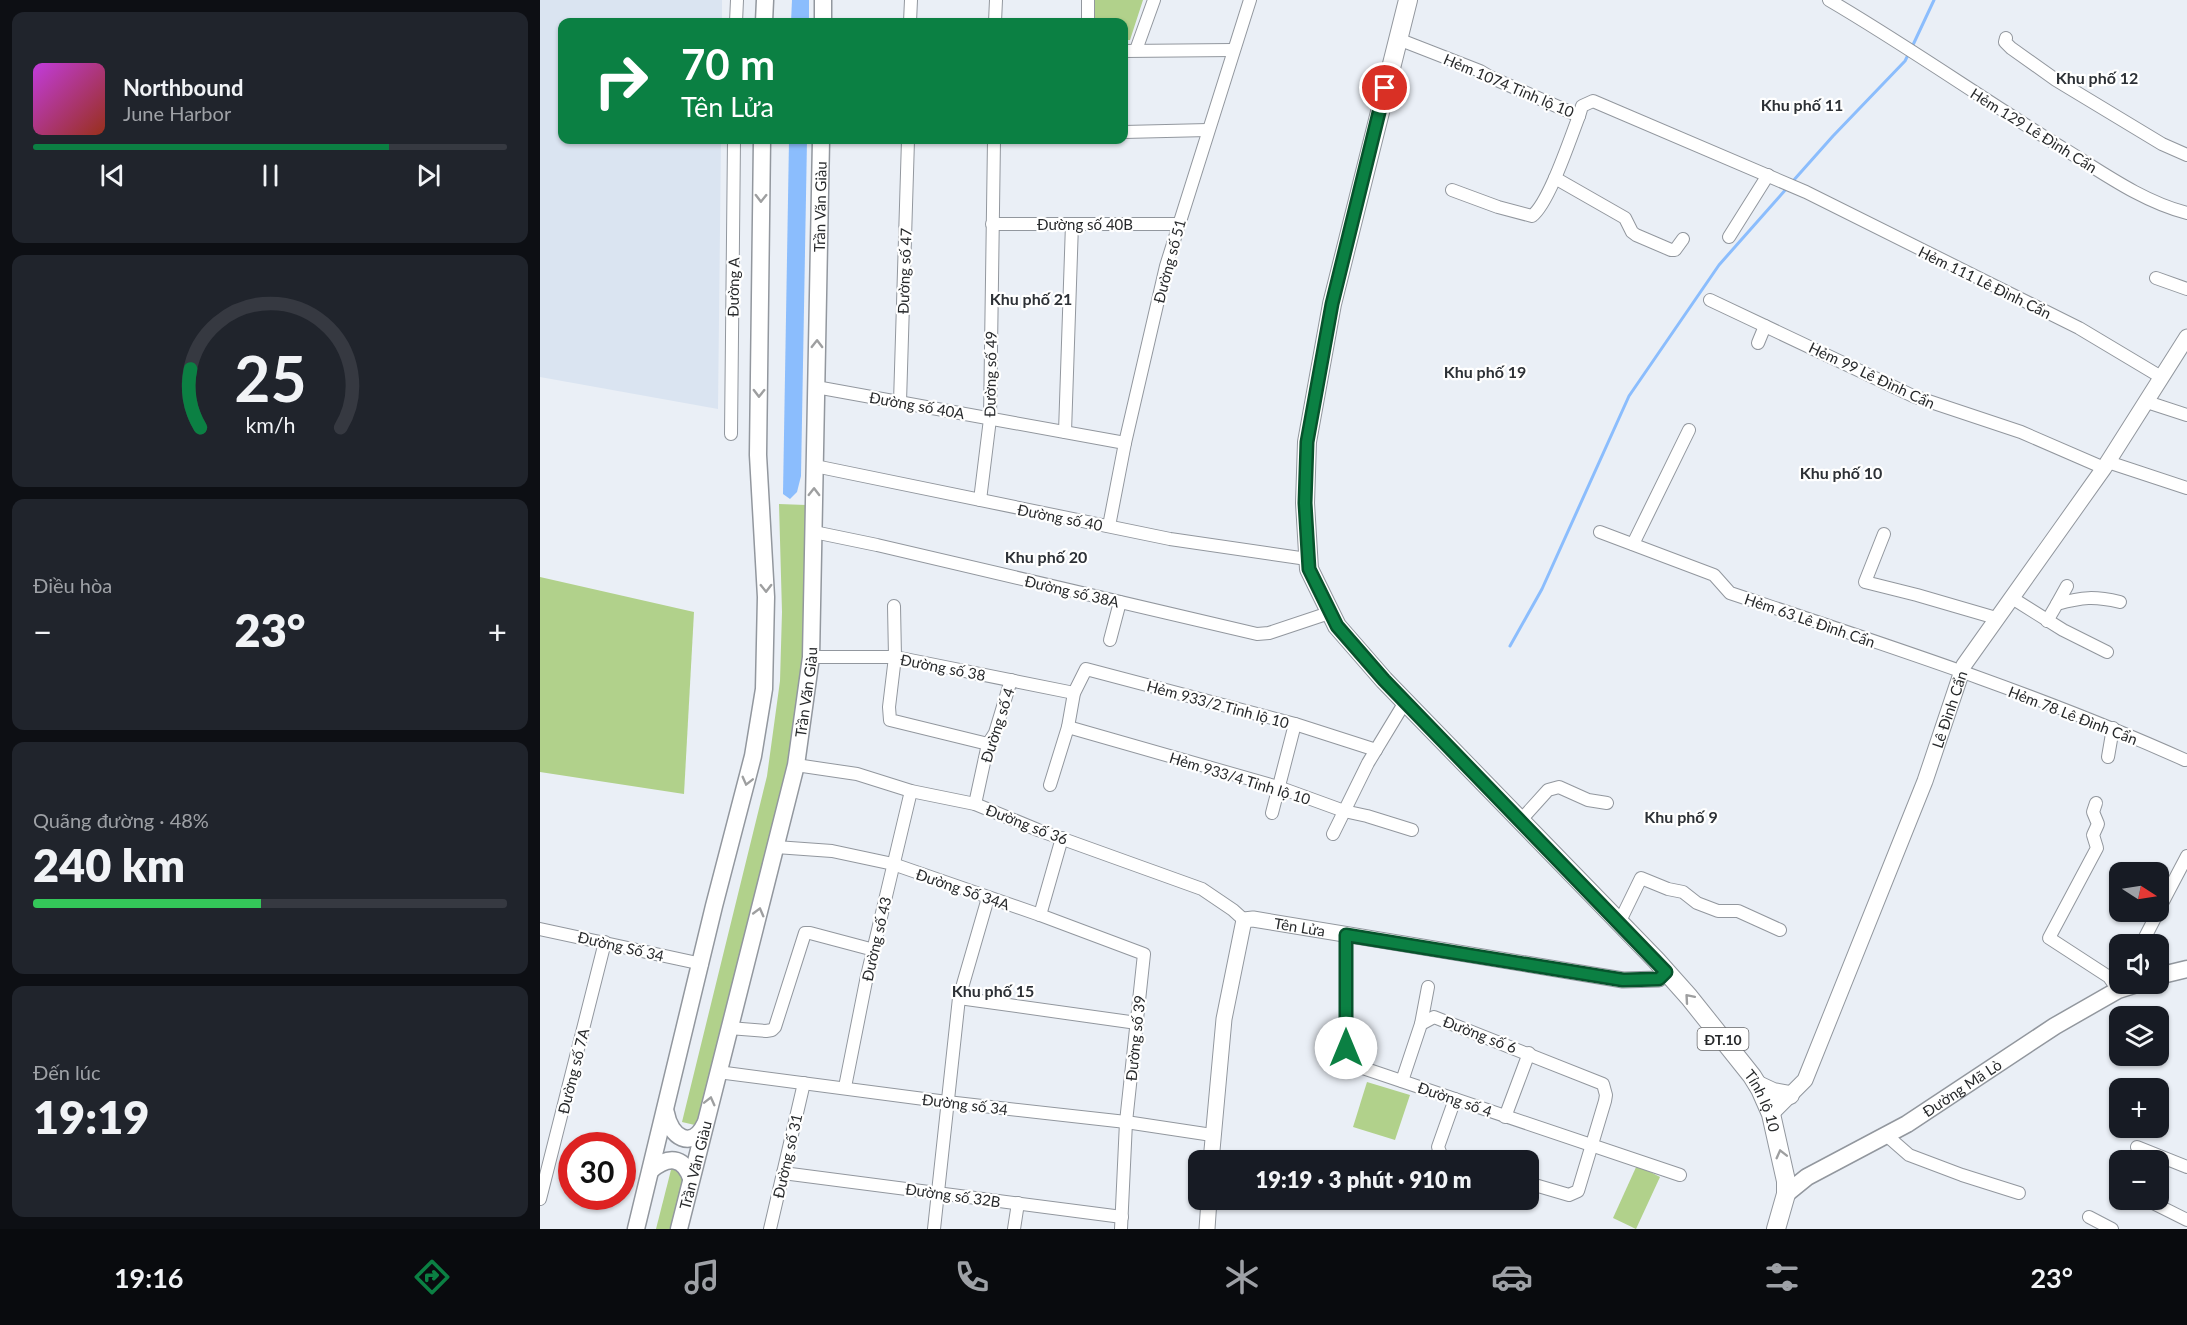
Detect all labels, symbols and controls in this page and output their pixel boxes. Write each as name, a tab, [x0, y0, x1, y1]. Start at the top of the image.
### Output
text: 70 m	[681, 39, 775, 89]
icon: right	[582, 42, 660, 120]
street label: Hẻm 1074 Tỉnh lộ 10	[1441, 49, 1577, 121]
pin	[1359, 62, 1410, 113]
district label: Khu phố 12	[2056, 68, 2138, 87]
icon: arrive	[1368, 71, 1401, 104]
text: Northbound	[123, 74, 243, 101]
street label: Hẻm 129 Lê Đình Cẩn	[1968, 84, 2100, 176]
text: Tên Lửa	[681, 90, 774, 123]
district label: Khu phố 11	[1761, 95, 1843, 114]
text: June Harbor	[123, 101, 231, 125]
icon: previous	[96, 159, 129, 192]
icon: pause	[254, 159, 287, 192]
icon: next	[412, 159, 445, 192]
street label: Trần Văn Giàu	[810, 161, 830, 252]
one-way arrow	[755, 193, 767, 202]
street label: Đường số 40B	[1037, 215, 1133, 233]
street label: Đường số 51	[1149, 217, 1189, 305]
street label: Đường số 47	[894, 227, 915, 314]
street label: Hẻm 111 Lê Đình Cẩn	[1916, 242, 2054, 322]
street label: Đường A	[723, 256, 743, 317]
district label: Khu phố 21	[990, 289, 1072, 308]
street label: Đường số 49	[980, 331, 1000, 417]
street label: Hẻm 99 Lê Đình Cẩn	[1806, 338, 1938, 412]
text: 25	[234, 340, 306, 415]
one-way arrow	[811, 340, 823, 349]
district label: Khu phố 19	[1444, 362, 1526, 381]
one-way arrow	[753, 388, 765, 397]
street label: Đường số 40A	[868, 388, 967, 422]
text: km/h	[245, 413, 295, 439]
district label: Khu phố 10	[1800, 463, 1882, 482]
one-way arrow	[808, 487, 821, 496]
street label: Đường số 40	[1016, 500, 1104, 534]
district label: Khu phố 20	[1005, 547, 1087, 566]
street label: Đường số 38A	[1023, 571, 1122, 611]
text: Điều hòa	[33, 573, 112, 597]
one-way arrow	[760, 583, 772, 592]
street label: Hẻm 63 Lê Đình Cẩn	[1742, 589, 1878, 651]
text: 23°	[235, 603, 305, 657]
text: −	[33, 611, 52, 651]
text: +	[488, 611, 507, 651]
street label: Trần Văn Giàu	[791, 647, 820, 739]
street label: Đường số 38	[899, 650, 987, 684]
street label: Lê Đình Cẩn	[1928, 668, 1970, 750]
street label: Hẻm 933/2 Tỉnh lộ 10	[1145, 676, 1291, 732]
street label: Hẻm 78 Lê Đình Cẩn	[2006, 682, 2140, 748]
street label: Đường số 4	[976, 685, 1018, 765]
street label: Hẻm 933/4 Tỉnh lộ 10	[1167, 748, 1313, 808]
one-way arrow	[741, 776, 754, 786]
street label: Đường số 36	[984, 800, 1071, 848]
district label: Khu phố 9	[1644, 807, 1718, 826]
text: Quãng đường · 48%	[33, 808, 209, 832]
text: 240 km	[33, 838, 185, 892]
north arrow	[2109, 862, 2169, 922]
map controls	[2109, 862, 2169, 1210]
street label: Đường Số 34A	[914, 865, 1013, 914]
street label: Đường số 43	[858, 895, 894, 983]
one-way arrow	[752, 907, 764, 918]
street label: Tên Lửa	[1273, 914, 1327, 940]
street label: Đường Số 34	[576, 927, 666, 965]
button: sound	[2109, 934, 2169, 994]
district label: Khu phố 15	[952, 981, 1034, 1000]
street label: Đường số 39	[1122, 994, 1148, 1082]
one-way arrow	[1685, 994, 1696, 1005]
button: layers	[2109, 1006, 2169, 1066]
street label: Đường số 6	[1441, 1012, 1520, 1056]
position arrow	[1314, 1016, 1378, 1080]
street label: Đường số 7A	[554, 1025, 593, 1116]
road number: ĐT.10	[1698, 1028, 1748, 1050]
street label: Đường Mã Lò	[1919, 1055, 2005, 1120]
text: Đến lúc	[33, 1060, 101, 1084]
street label: Tỉnh lộ 10	[1741, 1066, 1784, 1134]
street label: Đường số 4	[1415, 1078, 1495, 1120]
button: +	[2109, 1078, 2169, 1138]
text: 19:19	[33, 1090, 149, 1144]
street label: Đường số 34	[921, 1090, 1009, 1118]
one-way arrow	[703, 1096, 716, 1106]
street label: Đường số 31	[769, 1112, 805, 1200]
street label: Trần Văn Giàu	[675, 1119, 715, 1211]
speed limit sign: 30	[558, 1132, 636, 1210]
one-way arrow	[1775, 1149, 1788, 1159]
button: −	[2109, 1150, 2169, 1210]
text: 19:19 · 3 phút · 910 m	[1256, 1166, 1471, 1193]
street label: Đường số 32B	[904, 1179, 1002, 1211]
icon: directions	[411, 1256, 453, 1298]
icon: music	[681, 1256, 723, 1298]
icon: phone	[951, 1256, 993, 1298]
icon: climate	[1221, 1256, 1263, 1298]
icon: car	[1491, 1256, 1533, 1298]
icon: filters	[1761, 1256, 1803, 1298]
text: 19:16	[114, 1261, 184, 1294]
text: 23°	[2030, 1261, 2073, 1294]

